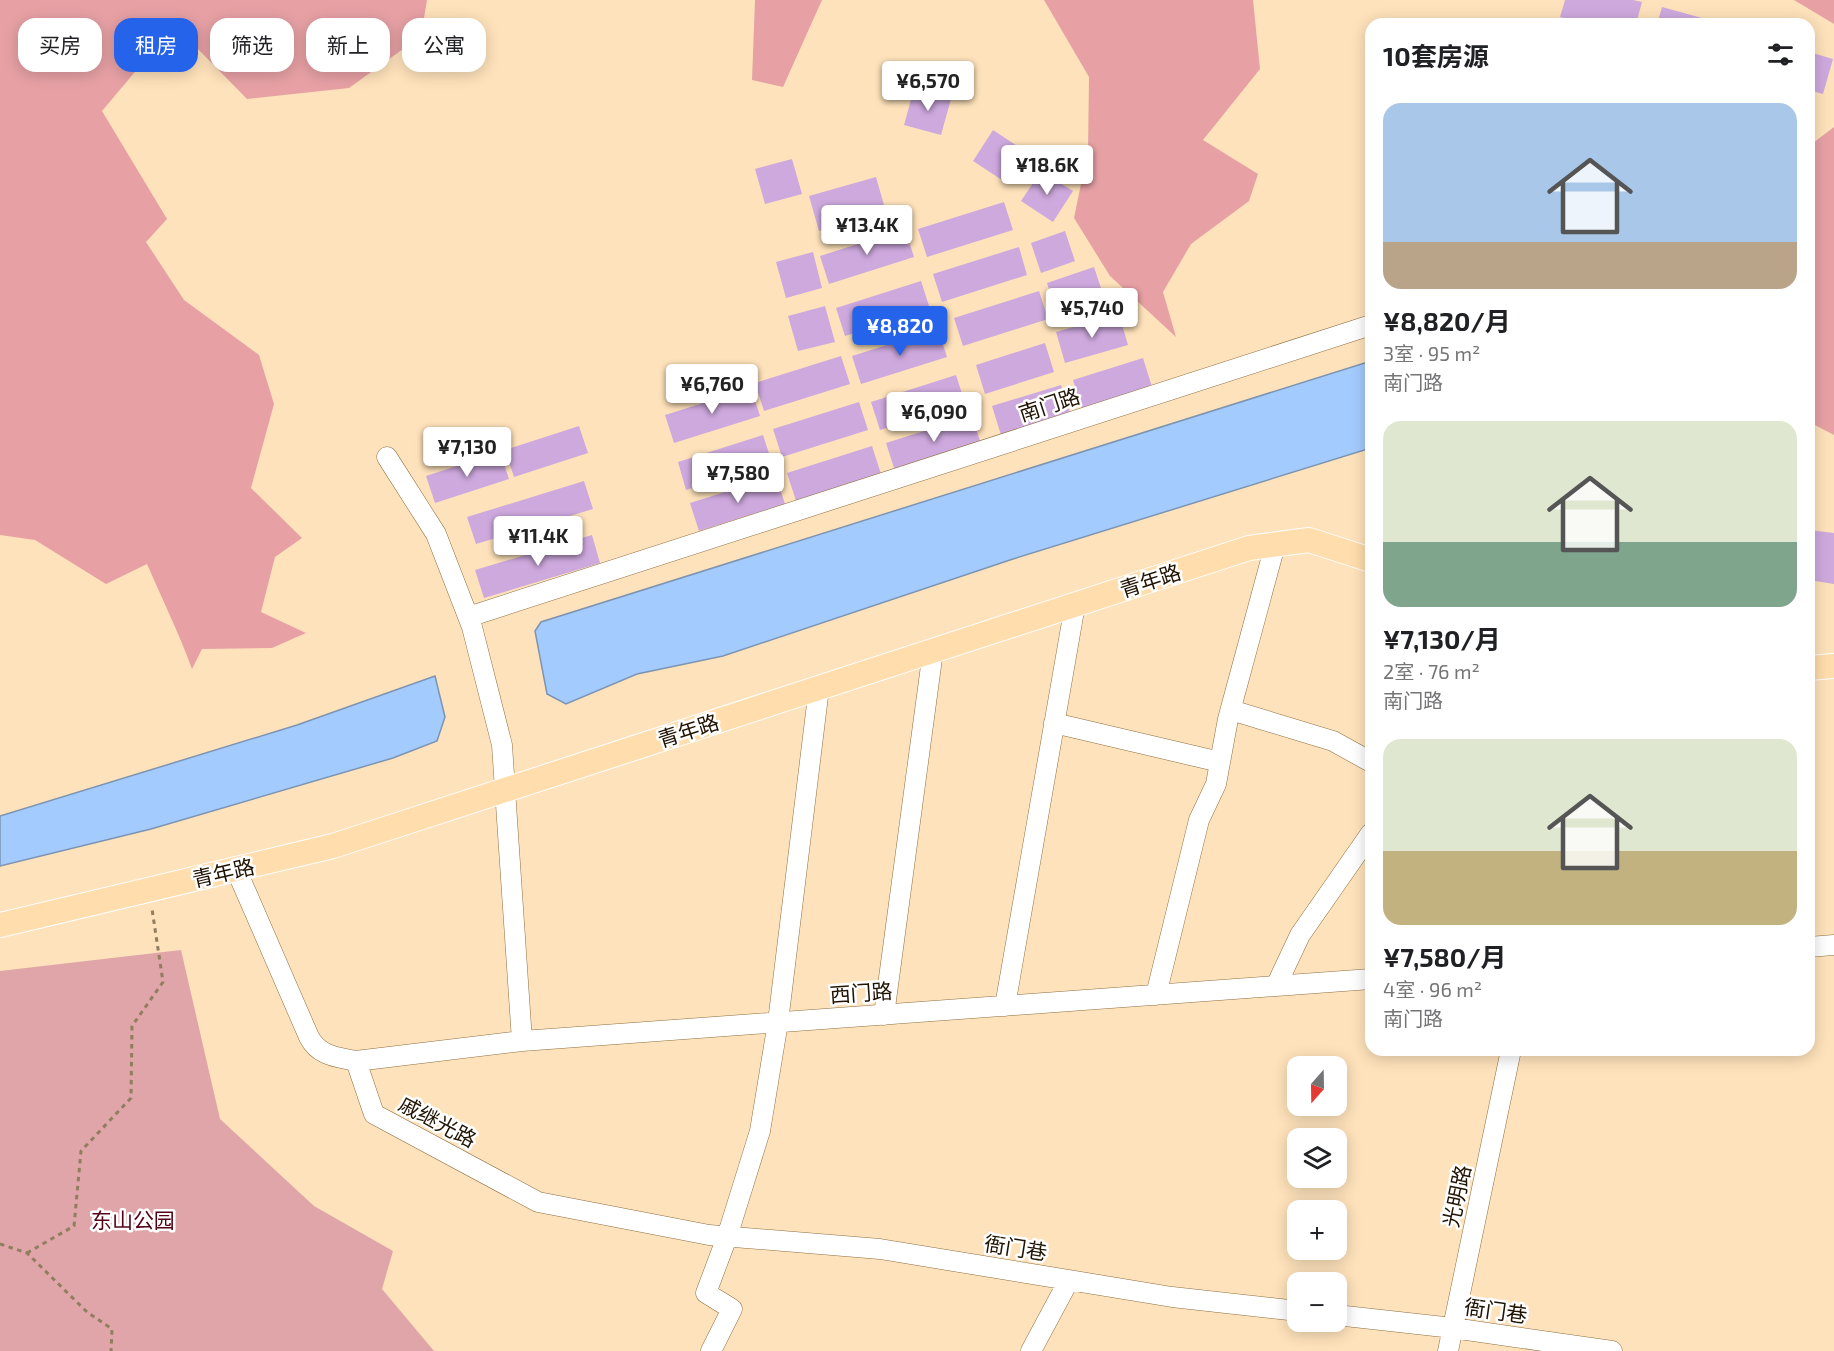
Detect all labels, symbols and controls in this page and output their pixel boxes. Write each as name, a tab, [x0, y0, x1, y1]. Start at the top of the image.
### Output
chip: 买房	[18, 18, 102, 72]
chip: 租房	[114, 18, 198, 72]
chip: 筛选	[210, 18, 294, 72]
chip: 新上	[306, 18, 390, 72]
chip: 公寓	[402, 18, 486, 72]
icon: filters	[1764, 38, 1797, 71]
text: 10套房源	[1383, 40, 1489, 71]
pin: ¥6,570	[879, 61, 977, 112]
text: ¥6,570	[896, 68, 960, 92]
icon: home	[1536, 142, 1644, 250]
pin: ¥18.6K	[998, 145, 1096, 196]
text: ¥18.6K	[1015, 152, 1079, 176]
pin: ¥13.4K	[818, 205, 916, 256]
text: ¥13.4K	[835, 212, 899, 236]
pin: ¥5,740	[1043, 288, 1141, 339]
text: ¥5,740	[1060, 295, 1124, 319]
text: ¥8,820/月	[1383, 305, 1511, 336]
pin: ¥8,820	[851, 306, 949, 357]
text: ¥8,820	[866, 313, 934, 337]
text: 3室 · 95 m²	[1383, 341, 1480, 365]
pin: ¥6,760	[663, 364, 761, 415]
text: 南门路	[1383, 370, 1443, 394]
text: ¥6,760	[680, 371, 744, 395]
street label: 南门路	[1015, 382, 1083, 426]
pin: ¥6,090	[885, 392, 983, 443]
text: ¥6,090	[901, 399, 967, 423]
pin: ¥7,130	[418, 427, 516, 478]
text: ¥7,130	[437, 434, 497, 458]
pin: ¥7,580	[689, 453, 787, 504]
text: ¥7,580	[706, 460, 770, 484]
icon: home	[1536, 460, 1644, 568]
pin: ¥11.4K	[489, 516, 587, 567]
text: ¥11.4K	[508, 523, 568, 547]
street label: 青年路	[1116, 558, 1184, 602]
text: ¥7,130/月	[1383, 623, 1501, 654]
text: 2室 · 76 m²	[1383, 659, 1480, 683]
text: 南门路	[1383, 688, 1443, 712]
street label: 青年路	[654, 708, 722, 752]
icon: home	[1536, 778, 1644, 886]
street label: 青年路	[189, 853, 257, 891]
text: ¥7,580/月	[1383, 941, 1507, 972]
street label: 西门路	[829, 977, 893, 1007]
text: 4室 · 96 m²	[1383, 977, 1482, 1001]
text: 南门路	[1383, 1006, 1443, 1030]
north arrow	[1287, 1056, 1347, 1116]
map controls	[1287, 1056, 1347, 1332]
street label: 戚继光路	[395, 1090, 481, 1152]
button: layers	[1287, 1128, 1347, 1188]
street label: 光明路	[1437, 1163, 1475, 1229]
button: +	[1287, 1200, 1347, 1260]
park label: 东山公园	[91, 1207, 175, 1232]
street label: 衙门巷	[983, 1230, 1049, 1264]
button: −	[1287, 1272, 1347, 1332]
street label: 衙门巷	[1463, 1293, 1529, 1327]

